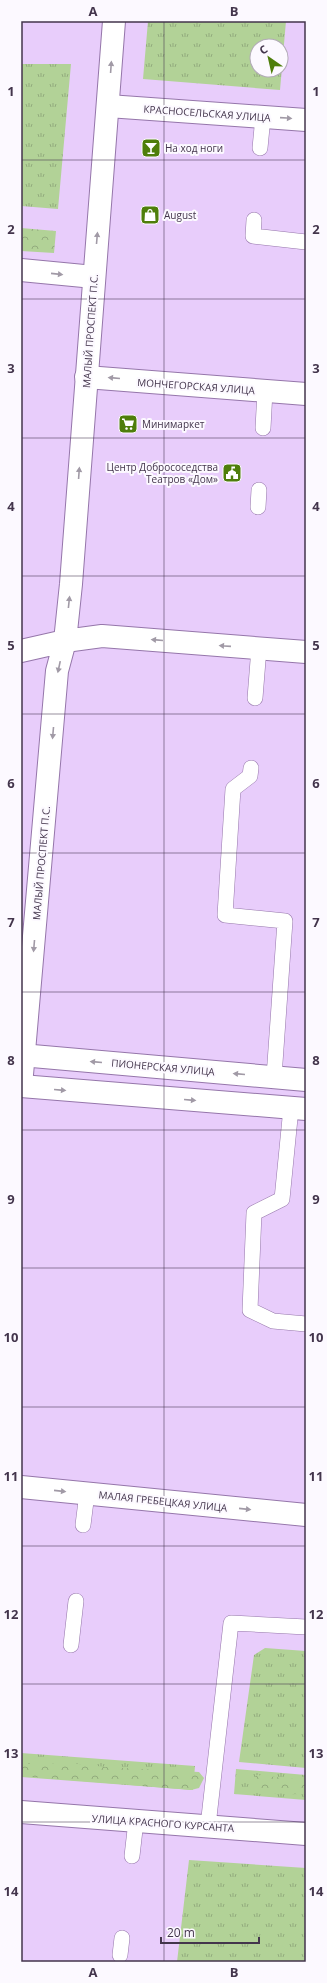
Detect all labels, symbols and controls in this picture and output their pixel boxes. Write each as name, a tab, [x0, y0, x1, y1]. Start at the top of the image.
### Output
text: A	[89, 2, 98, 20]
text: B	[230, 2, 239, 20]
north arrow	[249, 38, 289, 78]
text: С	[256, 41, 270, 57]
one-way arrow	[107, 61, 114, 73]
text: 1	[7, 82, 15, 100]
text: 1	[312, 82, 320, 100]
street label: КРАСНОСЕЛЬСКАЯ УЛИЦА	[143, 102, 272, 124]
one-way arrow	[280, 115, 292, 122]
bar icon: На ход ноги	[140, 137, 162, 159]
place label: На ход ноги	[165, 141, 223, 155]
shop icon: August	[139, 204, 161, 226]
place label: August	[164, 208, 197, 222]
text: 2	[7, 220, 15, 238]
text: 2	[312, 220, 320, 238]
one-way arrow	[94, 232, 100, 244]
one-way arrow	[51, 270, 63, 277]
street label: МАЛЫЙ ПРОСПЕКТ П.С.	[79, 274, 101, 388]
text: 3	[7, 359, 15, 377]
text: 3	[312, 359, 320, 377]
one-way arrow	[108, 375, 120, 382]
street label: МОНЧЕГОРСКАЯ УЛИЦА	[137, 375, 256, 397]
supermarket icon: Минимаркет	[117, 413, 139, 435]
place label: Минимаркет	[142, 417, 205, 431]
place label: Центр Добрососедства Театров «Дом»	[107, 460, 218, 486]
public building icon: Центр Добрососедства Театров «Дом»	[221, 462, 243, 484]
one-way arrow	[76, 467, 83, 479]
text: 4	[7, 497, 15, 515]
text: 4	[312, 497, 320, 515]
one-way arrow	[66, 596, 72, 608]
text: 5	[7, 636, 15, 654]
text: 5	[312, 636, 320, 654]
one-way arrow	[151, 637, 163, 644]
one-way arrow	[219, 642, 231, 649]
one-way arrow	[55, 661, 61, 674]
one-way arrow	[49, 727, 56, 739]
text: 6	[7, 774, 15, 792]
text: 6	[312, 774, 320, 792]
street label: МАЛЫЙ ПРОСПЕКТ П.С.	[29, 805, 53, 921]
text: 7	[7, 913, 15, 931]
text: 7	[312, 913, 320, 931]
one-way arrow	[30, 940, 37, 952]
text: 8	[7, 1051, 15, 1069]
text: 8	[312, 1051, 320, 1069]
street label: ПИОНЕРСКАЯ УЛИЦА	[111, 1056, 216, 1079]
one-way arrow	[90, 1058, 102, 1065]
one-way arrow	[233, 1071, 245, 1077]
one-way arrow	[54, 1086, 66, 1093]
one-way arrow	[184, 1096, 196, 1103]
text: 9	[7, 1190, 15, 1208]
text: 9	[312, 1190, 320, 1208]
text: 10	[4, 1328, 18, 1346]
text: 10	[309, 1328, 323, 1346]
text: 11	[4, 1467, 18, 1485]
text: 11	[309, 1467, 323, 1485]
one-way arrow	[54, 1487, 66, 1494]
street label: МАЛАЯ ГРЕБЕЦКАЯ УЛИЦА	[98, 1487, 229, 1515]
one-way arrow	[239, 1506, 251, 1512]
text: 12	[4, 1605, 19, 1623]
text: 12	[309, 1605, 324, 1623]
text: 13	[4, 1744, 18, 1762]
text: 13	[309, 1744, 323, 1762]
street label: УЛИЦА КРАСНОГО КУРСАНТА	[91, 1811, 235, 1835]
text: 14	[4, 1882, 19, 1900]
text: 14	[309, 1882, 324, 1900]
scale bar	[161, 1919, 259, 1945]
text: 20 m	[167, 1924, 195, 1941]
text: A	[89, 1963, 98, 1981]
text: B	[230, 1963, 239, 1981]

